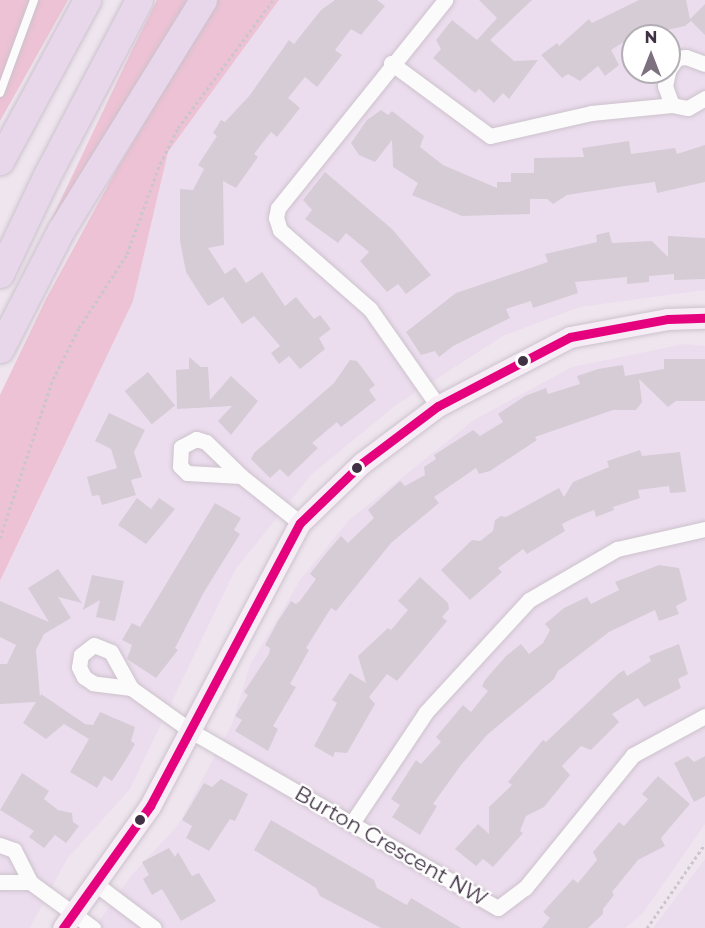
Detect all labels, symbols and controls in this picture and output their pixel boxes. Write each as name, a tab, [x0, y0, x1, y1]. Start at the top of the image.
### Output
north arrow	[621, 24, 681, 84]
text: N	[645, 28, 657, 47]
unlabelled marker	[517, 355, 529, 367]
unlabelled marker	[351, 462, 363, 474]
street label: Burton Crescent NW	[290, 781, 492, 911]
unlabelled marker	[134, 814, 146, 826]

